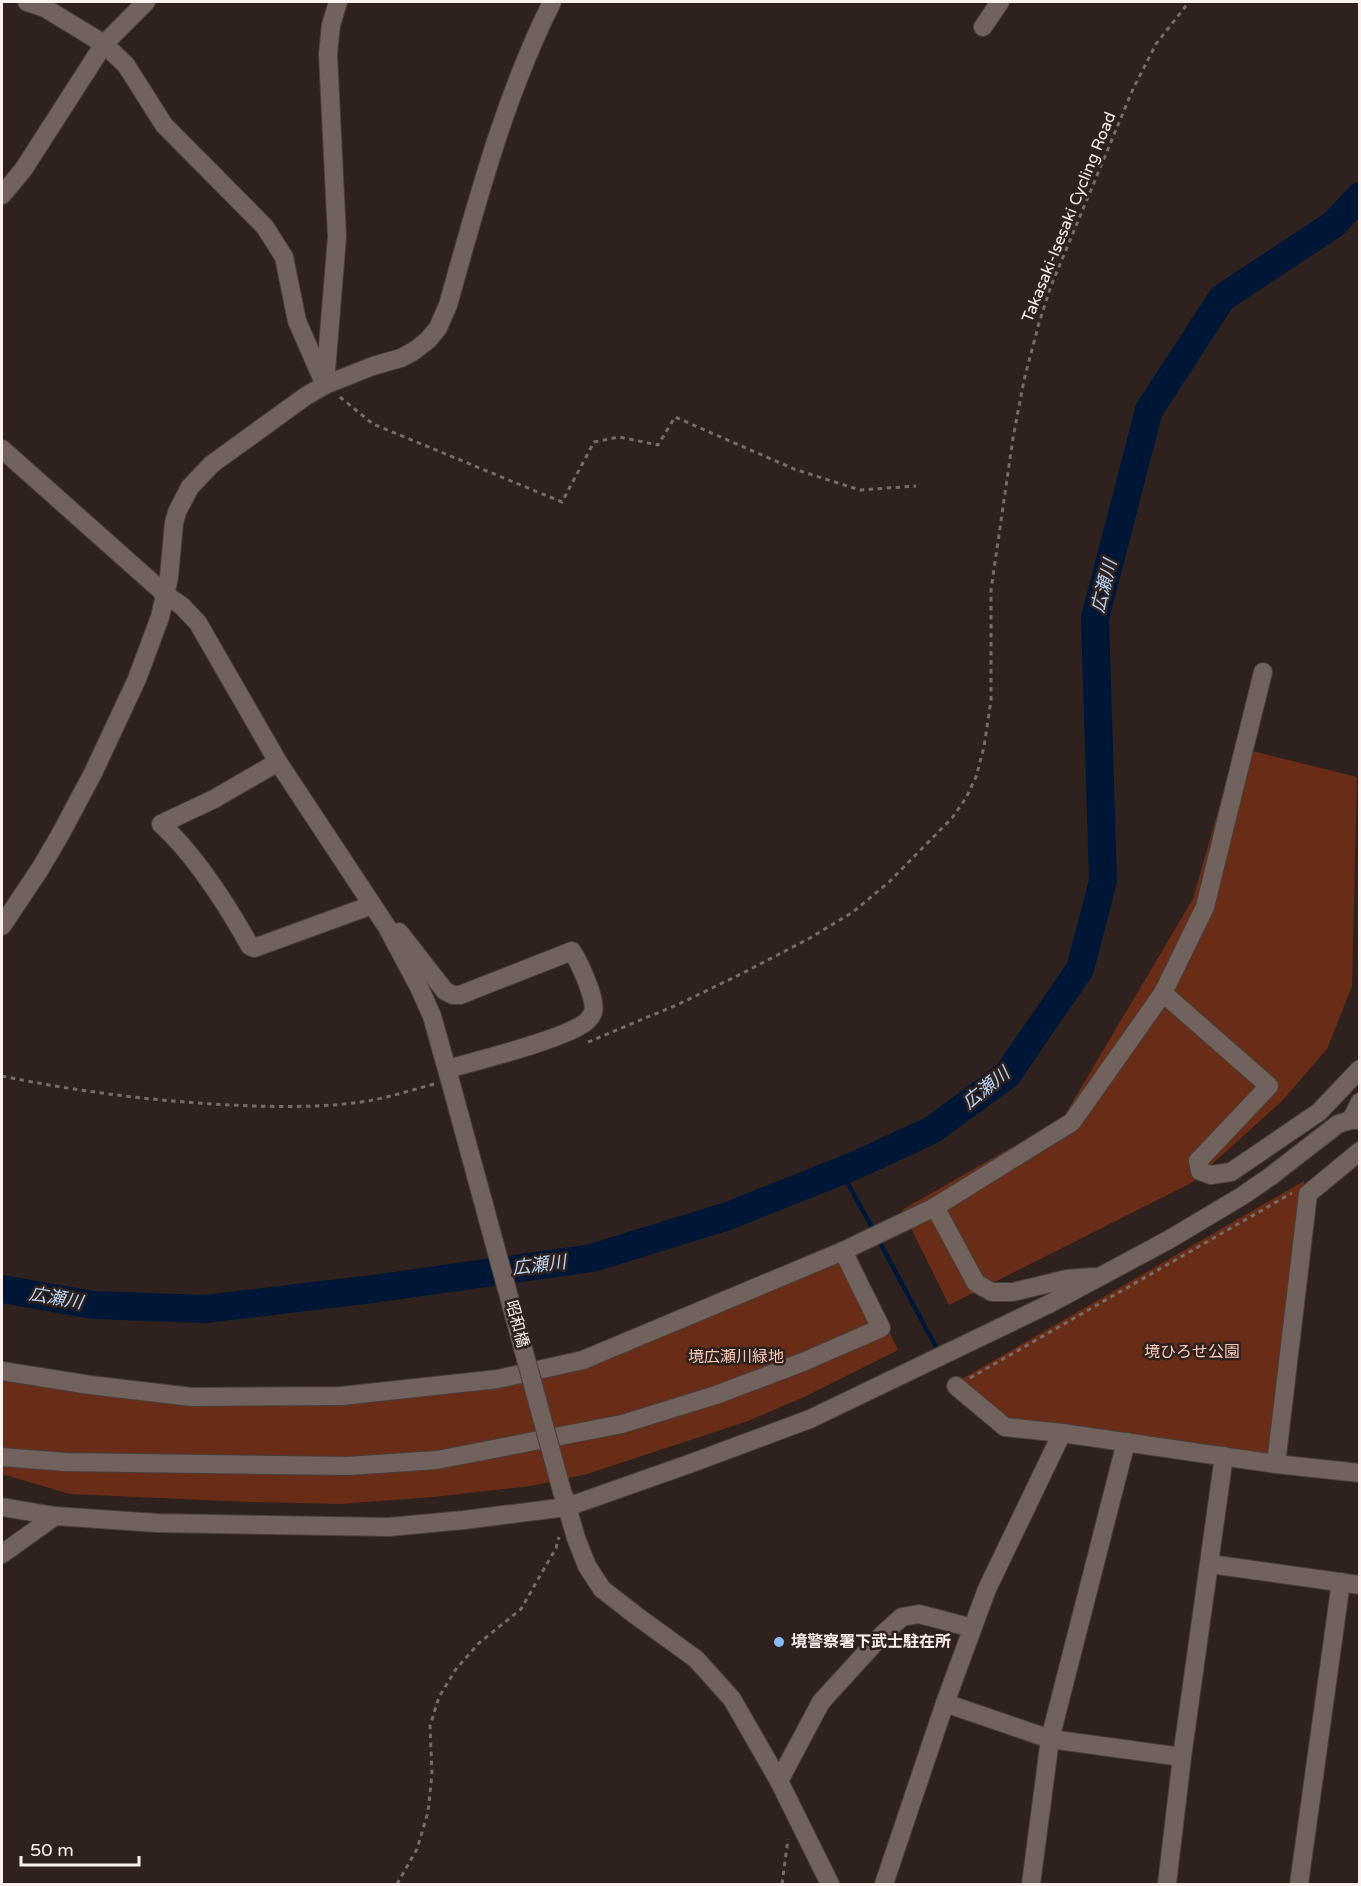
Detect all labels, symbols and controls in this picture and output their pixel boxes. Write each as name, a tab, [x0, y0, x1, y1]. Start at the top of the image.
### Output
street label: Takasaki-Isesaki Cycling Road	[1018, 109, 1120, 325]
water label: 広瀬川	[1087, 555, 1122, 615]
water label: 広瀬川	[958, 1061, 1015, 1114]
water label: 広瀬川	[511, 1251, 569, 1279]
water label: 広瀬川	[28, 1282, 86, 1314]
street label: 昭和橋	[501, 1298, 533, 1350]
park label: 境ひろせ公園	[1144, 1342, 1240, 1362]
park label: 境広瀬川緑地	[688, 1347, 784, 1367]
place label: 境警察署下武士駐在所	[791, 1632, 951, 1652]
marker: 境警察署下武士駐在所	[772, 1635, 786, 1649]
scale bar	[21, 1829, 140, 1867]
text: 50 m	[30, 1839, 74, 1861]

